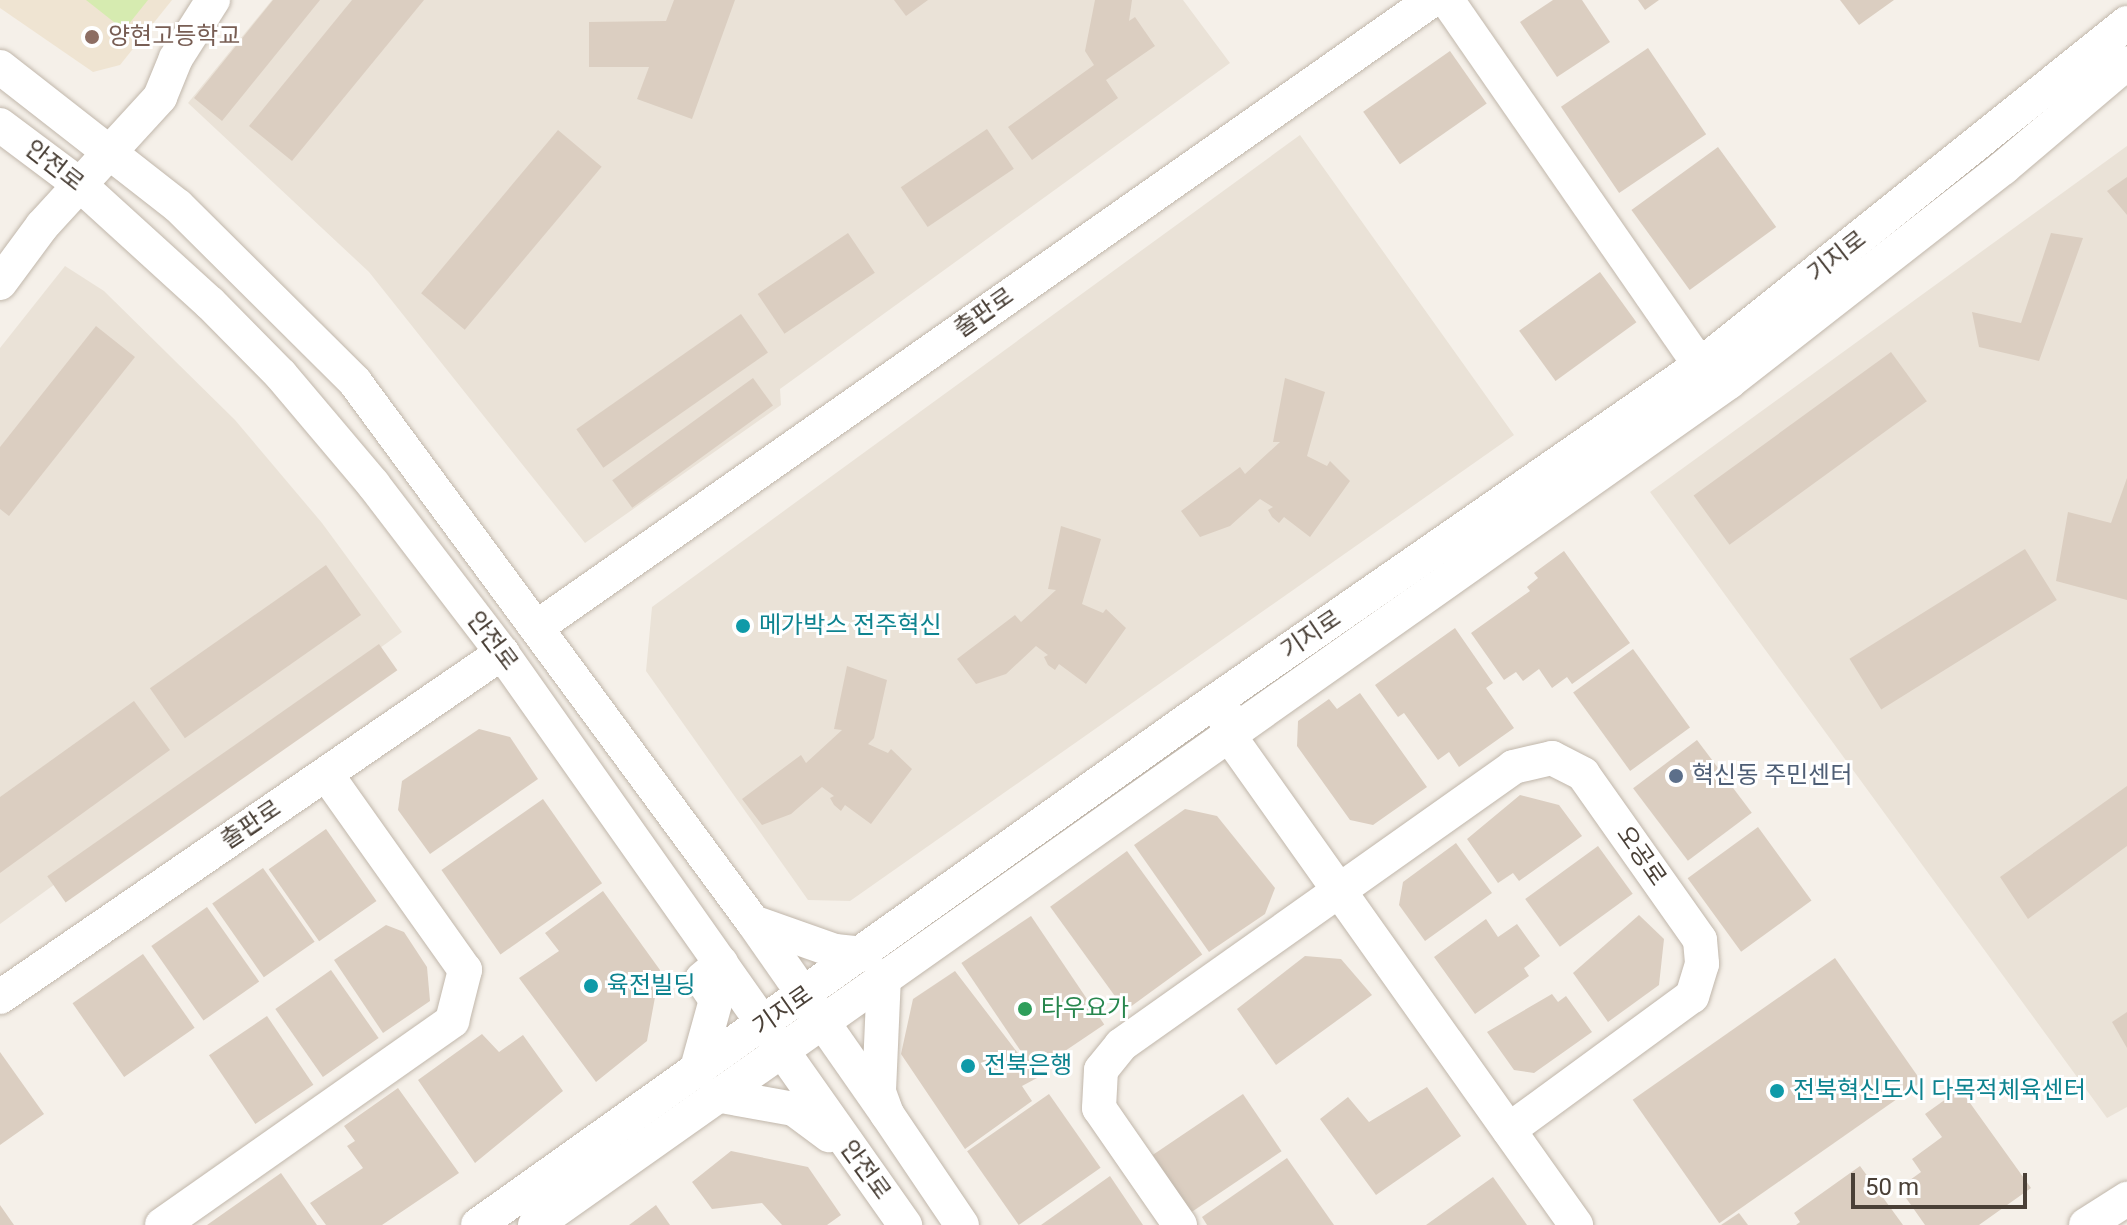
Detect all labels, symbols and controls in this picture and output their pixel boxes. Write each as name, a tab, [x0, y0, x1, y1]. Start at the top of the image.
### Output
place label: 양현고등학교	[108, 23, 240, 51]
marker: 양현고등학교	[83, 28, 101, 46]
street label: 안전로	[19, 134, 89, 198]
street label: 기지로	[1802, 225, 1872, 289]
street label: 출판로	[949, 282, 1019, 344]
street label: 기지로	[1275, 605, 1347, 665]
street label: 안전로	[461, 606, 523, 676]
place label: 메가박스 전주혁신	[759, 612, 942, 640]
marker: 메가박스 전주혁신	[734, 617, 752, 635]
place label: 혁신동 주민센터	[1692, 762, 1853, 790]
marker: 혁신동 주민센터	[1667, 767, 1685, 785]
street label: 출판로	[215, 795, 287, 855]
street label: 오공로	[1610, 821, 1672, 891]
place label: 육전빌딩	[607, 972, 695, 1000]
marker: 육전빌딩	[582, 977, 600, 995]
street label: 기지로	[748, 980, 818, 1042]
place label: 타우요가	[1041, 995, 1129, 1023]
marker: 타우요가	[1016, 1000, 1034, 1018]
place label: 전북은행	[984, 1052, 1072, 1080]
marker: 전북은행	[959, 1057, 977, 1075]
place label: 전북혁신도시 다목적체육센터	[1793, 1077, 2086, 1105]
marker: 전북혁신도시 다목적체육센터	[1768, 1082, 1786, 1100]
street label: 안전로	[834, 1135, 896, 1205]
scale bar	[1855, 1157, 2031, 1207]
text: 50 m	[1865, 1173, 1919, 1201]

